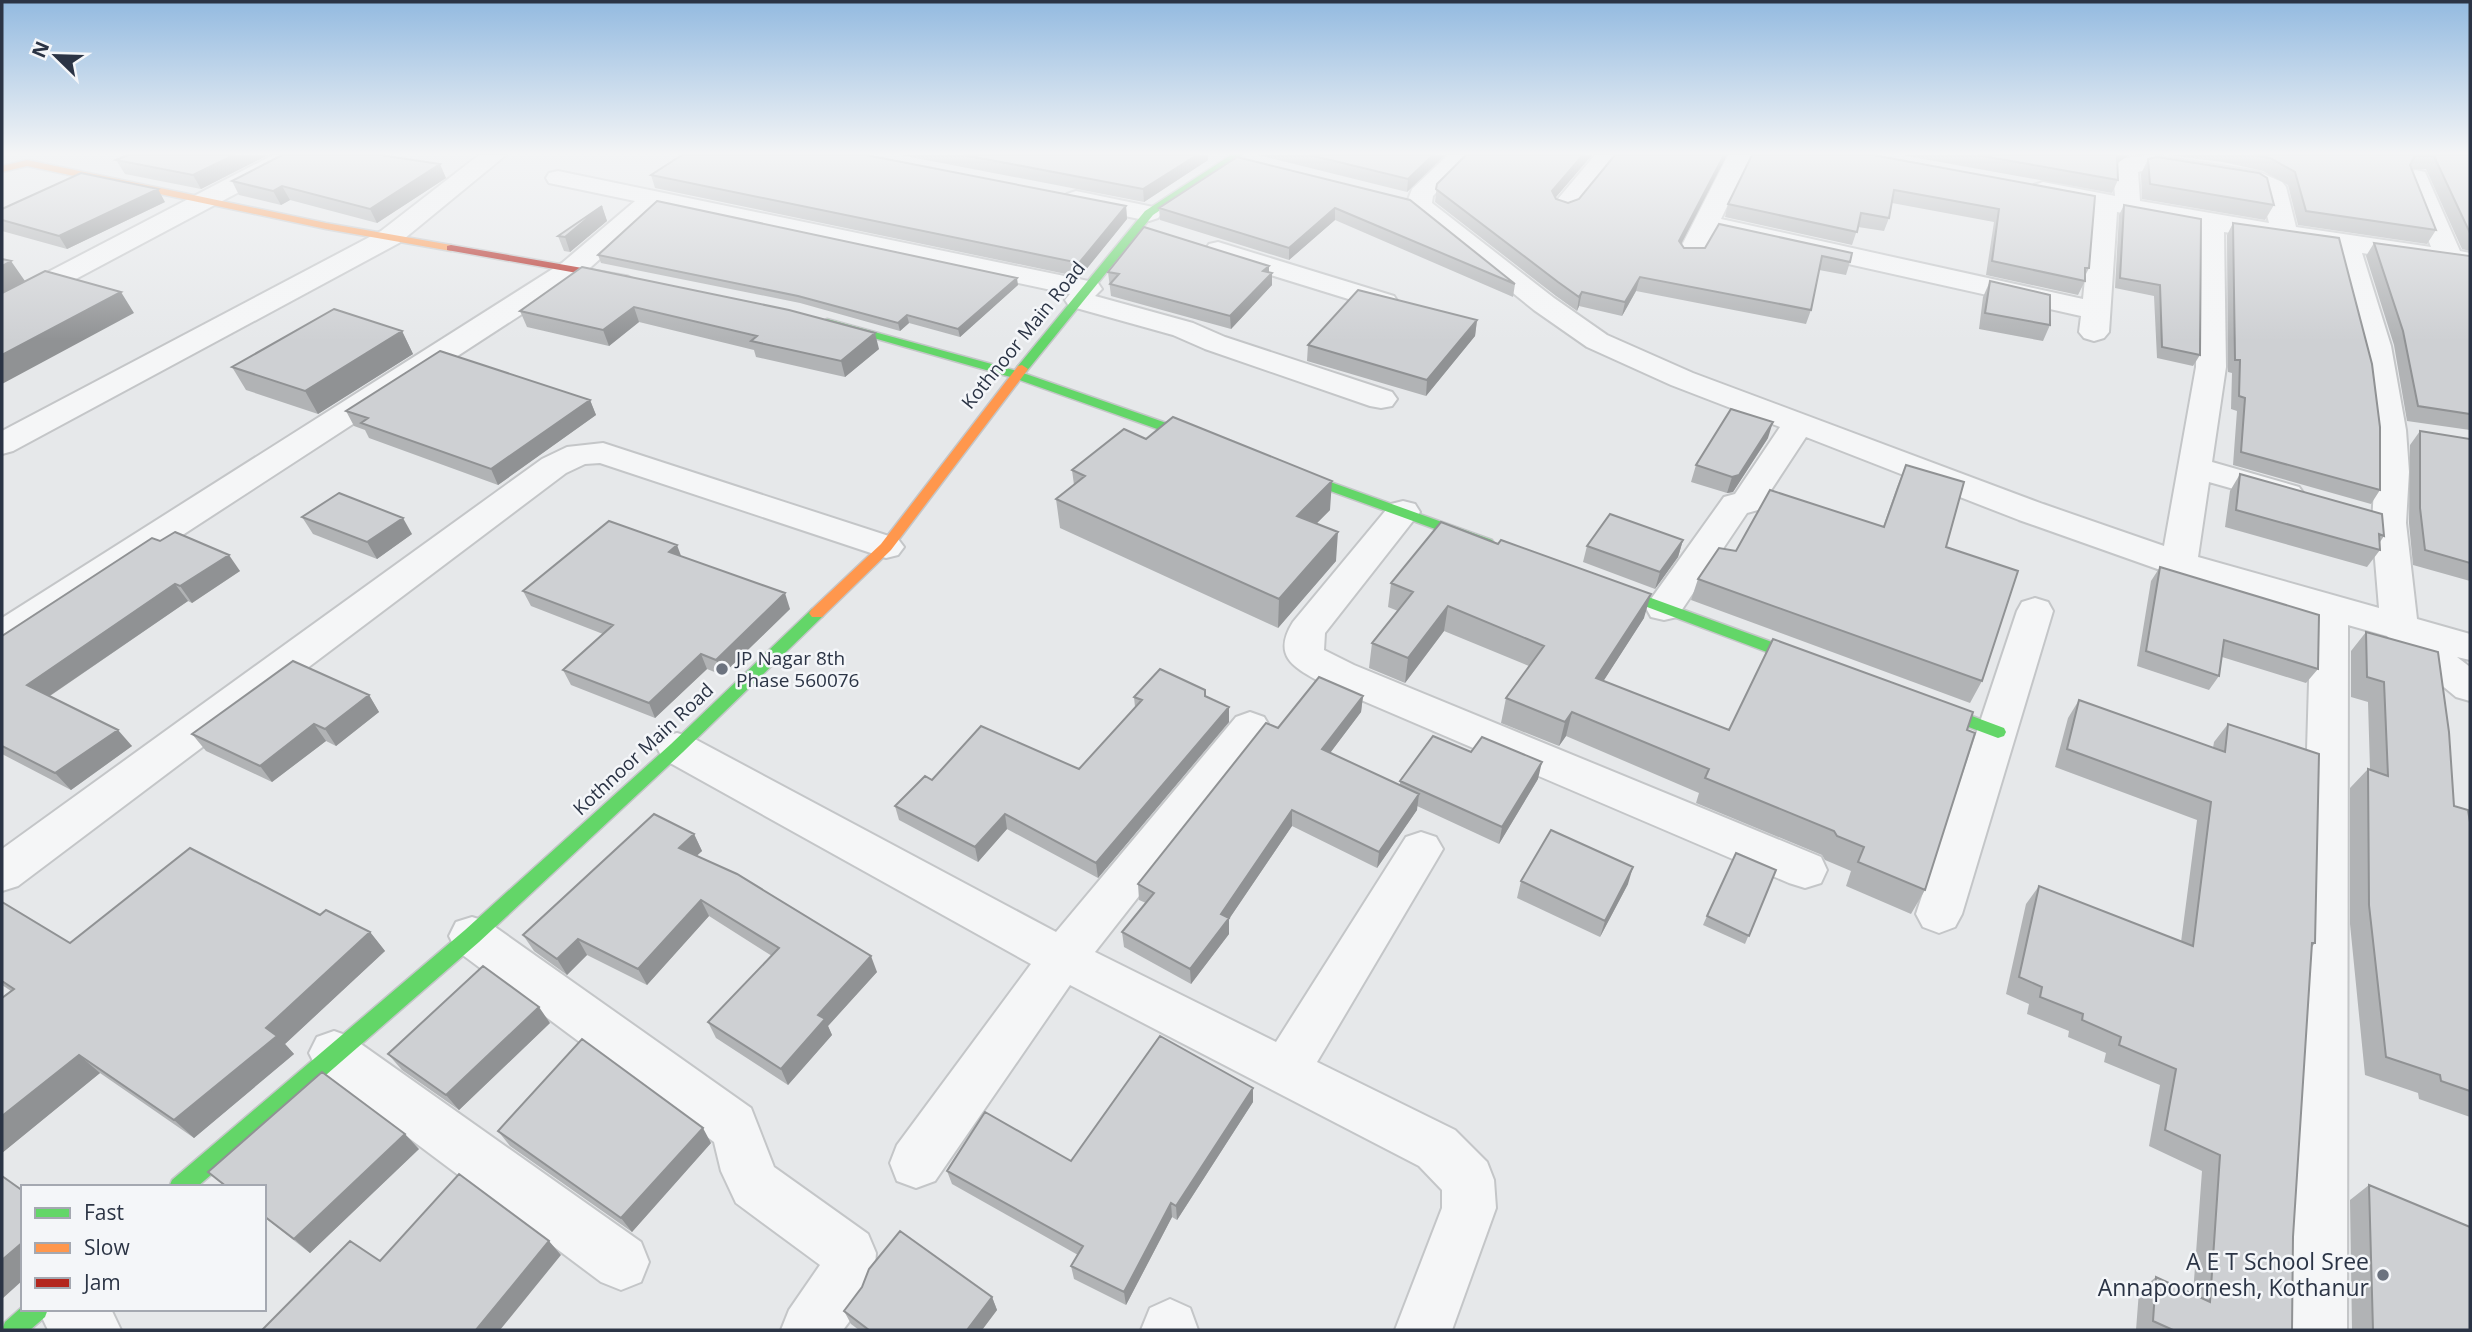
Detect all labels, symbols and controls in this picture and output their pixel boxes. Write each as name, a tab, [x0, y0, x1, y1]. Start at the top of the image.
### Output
north arrow	[21, 21, 91, 91]
text: N	[25, 37, 55, 62]
street label: Kothnoor Main Road	[955, 256, 1091, 414]
place label: JP Nagar 8th Phase 560076	[734, 645, 859, 693]
marker: JP Nagar 8th Phase 560076	[714, 661, 730, 677]
street label: Kothnoor Main Road	[567, 677, 719, 821]
legend	[21, 1185, 266, 1311]
text: Fast	[84, 1198, 124, 1226]
text: Slow	[84, 1233, 130, 1261]
place label: A E T School Sree Annapoornesh, Kothanur	[2098, 1245, 2370, 1303]
marker: A E T School Sree Annapoornesh, Kothanur	[2375, 1267, 2391, 1283]
text: Jam	[82, 1268, 121, 1296]

